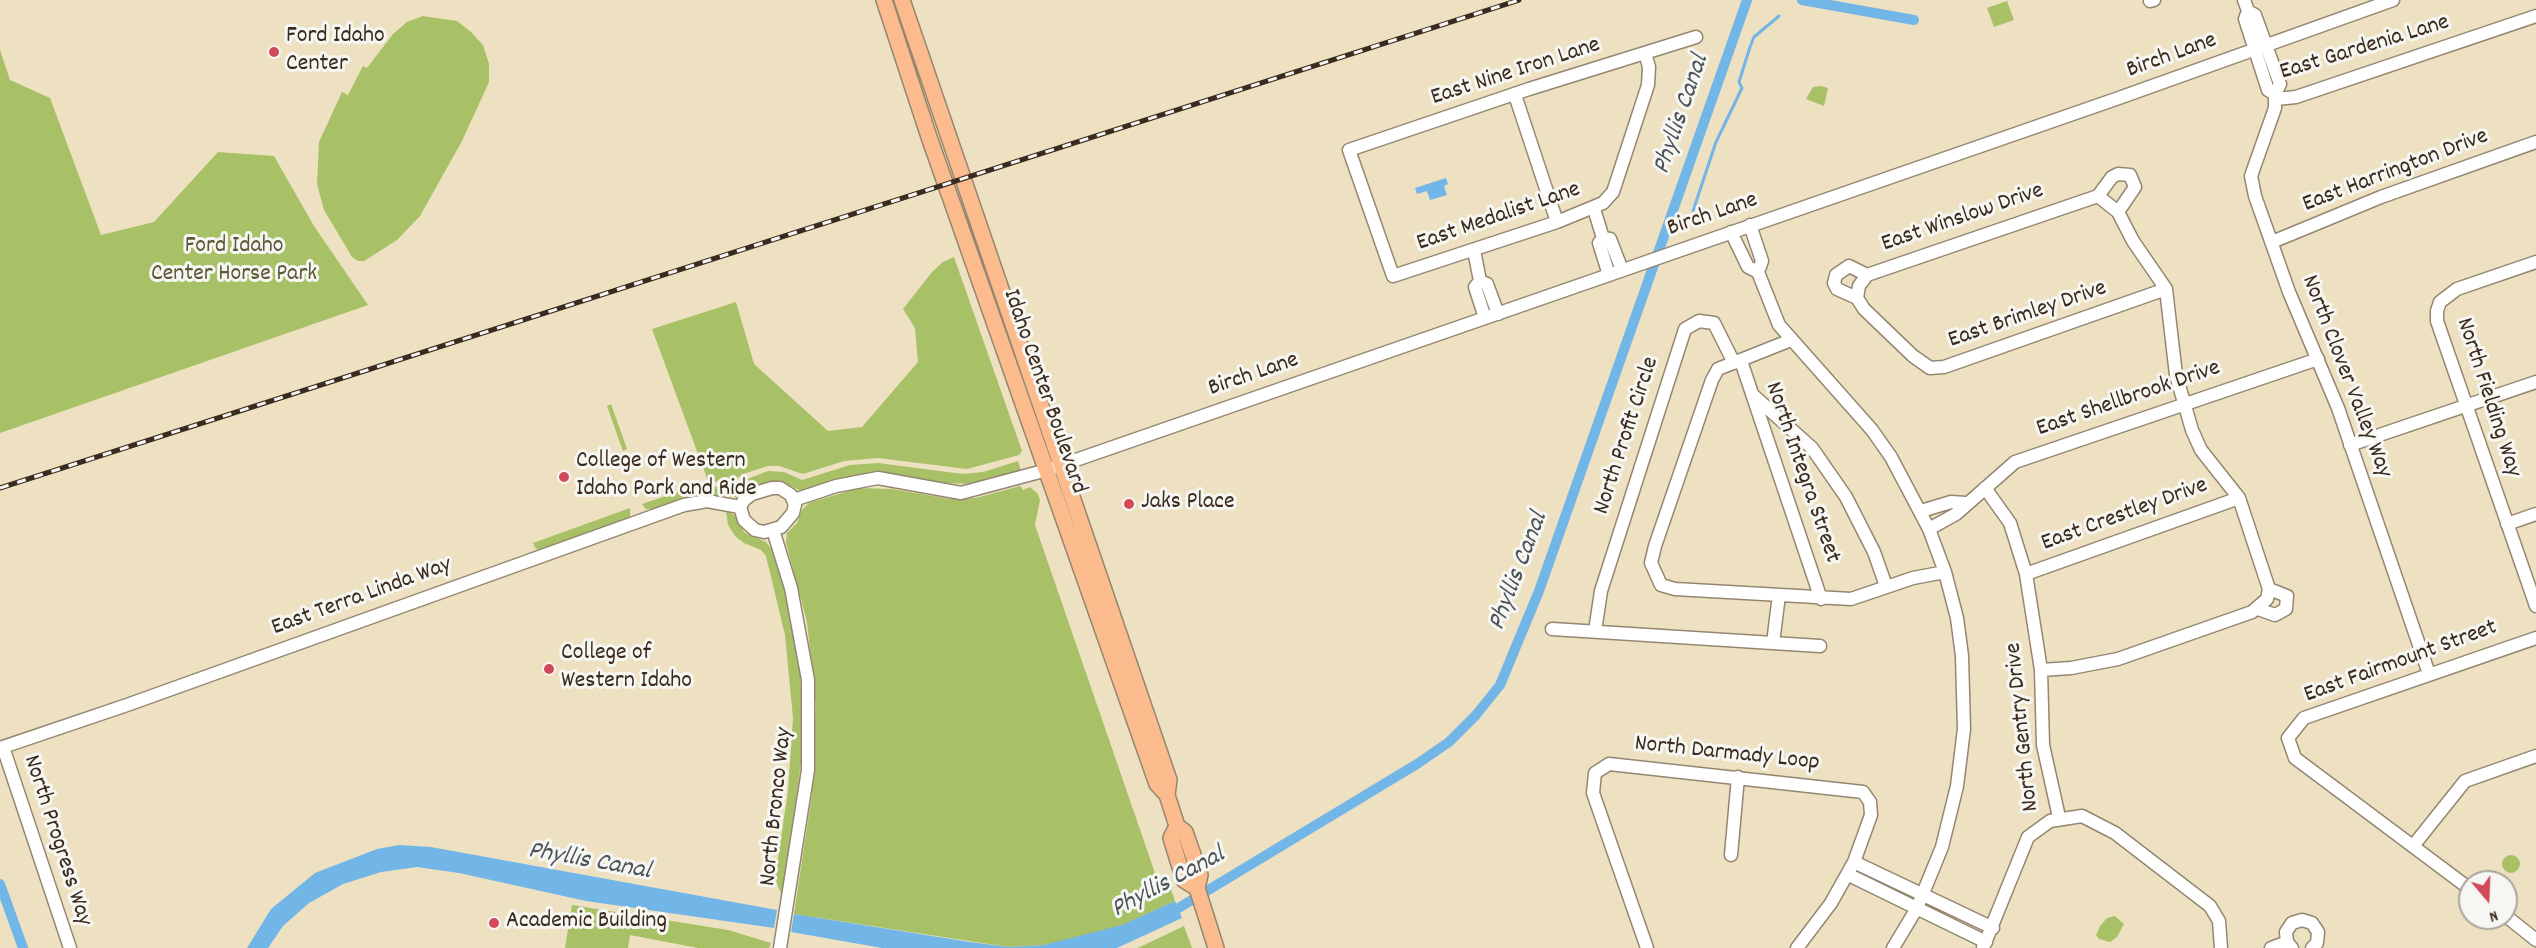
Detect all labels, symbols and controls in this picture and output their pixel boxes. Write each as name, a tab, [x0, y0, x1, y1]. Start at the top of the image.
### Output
street label: East Gardenia Lane	[2277, 10, 2453, 88]
place label: Ford Idaho Center	[286, 24, 385, 80]
street label: Birch Lane	[2123, 27, 2221, 87]
street label: East Nine Iron Lane	[1428, 32, 1604, 114]
marker: Ford Idaho Center	[267, 45, 281, 59]
water label: Phyllis Canal	[1648, 51, 1718, 179]
street label: East Harrington Drive	[2299, 123, 2493, 221]
street label: East Medalist Lane	[1413, 177, 1585, 259]
street label: East Winslow Drive	[1878, 178, 2048, 260]
street label: Birch Lane	[1664, 187, 1762, 245]
park label: Ford Idaho Center Horse Park	[151, 234, 317, 290]
street label: North Clover Valley Way	[2293, 272, 2397, 482]
street label: East Brimley Drive	[1945, 275, 2111, 357]
street label: Idaho Center Boulevard	[994, 286, 1092, 498]
street label: North Fielding Way	[2448, 315, 2526, 481]
street label: Birch Lane	[1205, 347, 1303, 405]
street label: North Profit Circle	[1589, 354, 1667, 518]
street label: East Shellbrook Drive	[2033, 355, 2225, 445]
street label: North Integra Street	[1757, 379, 1845, 567]
place label: College of Western Idaho Park and Ride	[576, 449, 757, 505]
marker: College of Western Idaho Park and Ride	[557, 470, 571, 484]
street label: East Crestley Drive	[2038, 473, 2212, 559]
place label: Jaks Place	[1141, 490, 1235, 518]
marker: Jaks Place	[1122, 497, 1136, 511]
water label: Phyllis Canal	[1483, 509, 1557, 635]
street label: East Terra Linda Way	[268, 552, 456, 644]
street label: East Fairmount Street	[2301, 615, 2501, 711]
place label: College of Western Idaho	[561, 641, 692, 697]
street label: North Gentry Drive	[2001, 641, 2047, 813]
marker: College of Western Idaho	[542, 662, 556, 676]
street label: North Bronco Way	[755, 726, 801, 888]
street label: North Darmady Loop	[1633, 731, 1821, 779]
street label: North Progress Way	[15, 752, 97, 930]
water label: Phyllis Canal	[525, 837, 653, 889]
water label: Phyllis Canal	[1107, 841, 1231, 927]
north arrow	[2458, 870, 2518, 930]
text: N	[2486, 903, 2501, 928]
place label: Academic Building	[506, 909, 667, 937]
marker: Academic Building	[487, 916, 501, 930]

